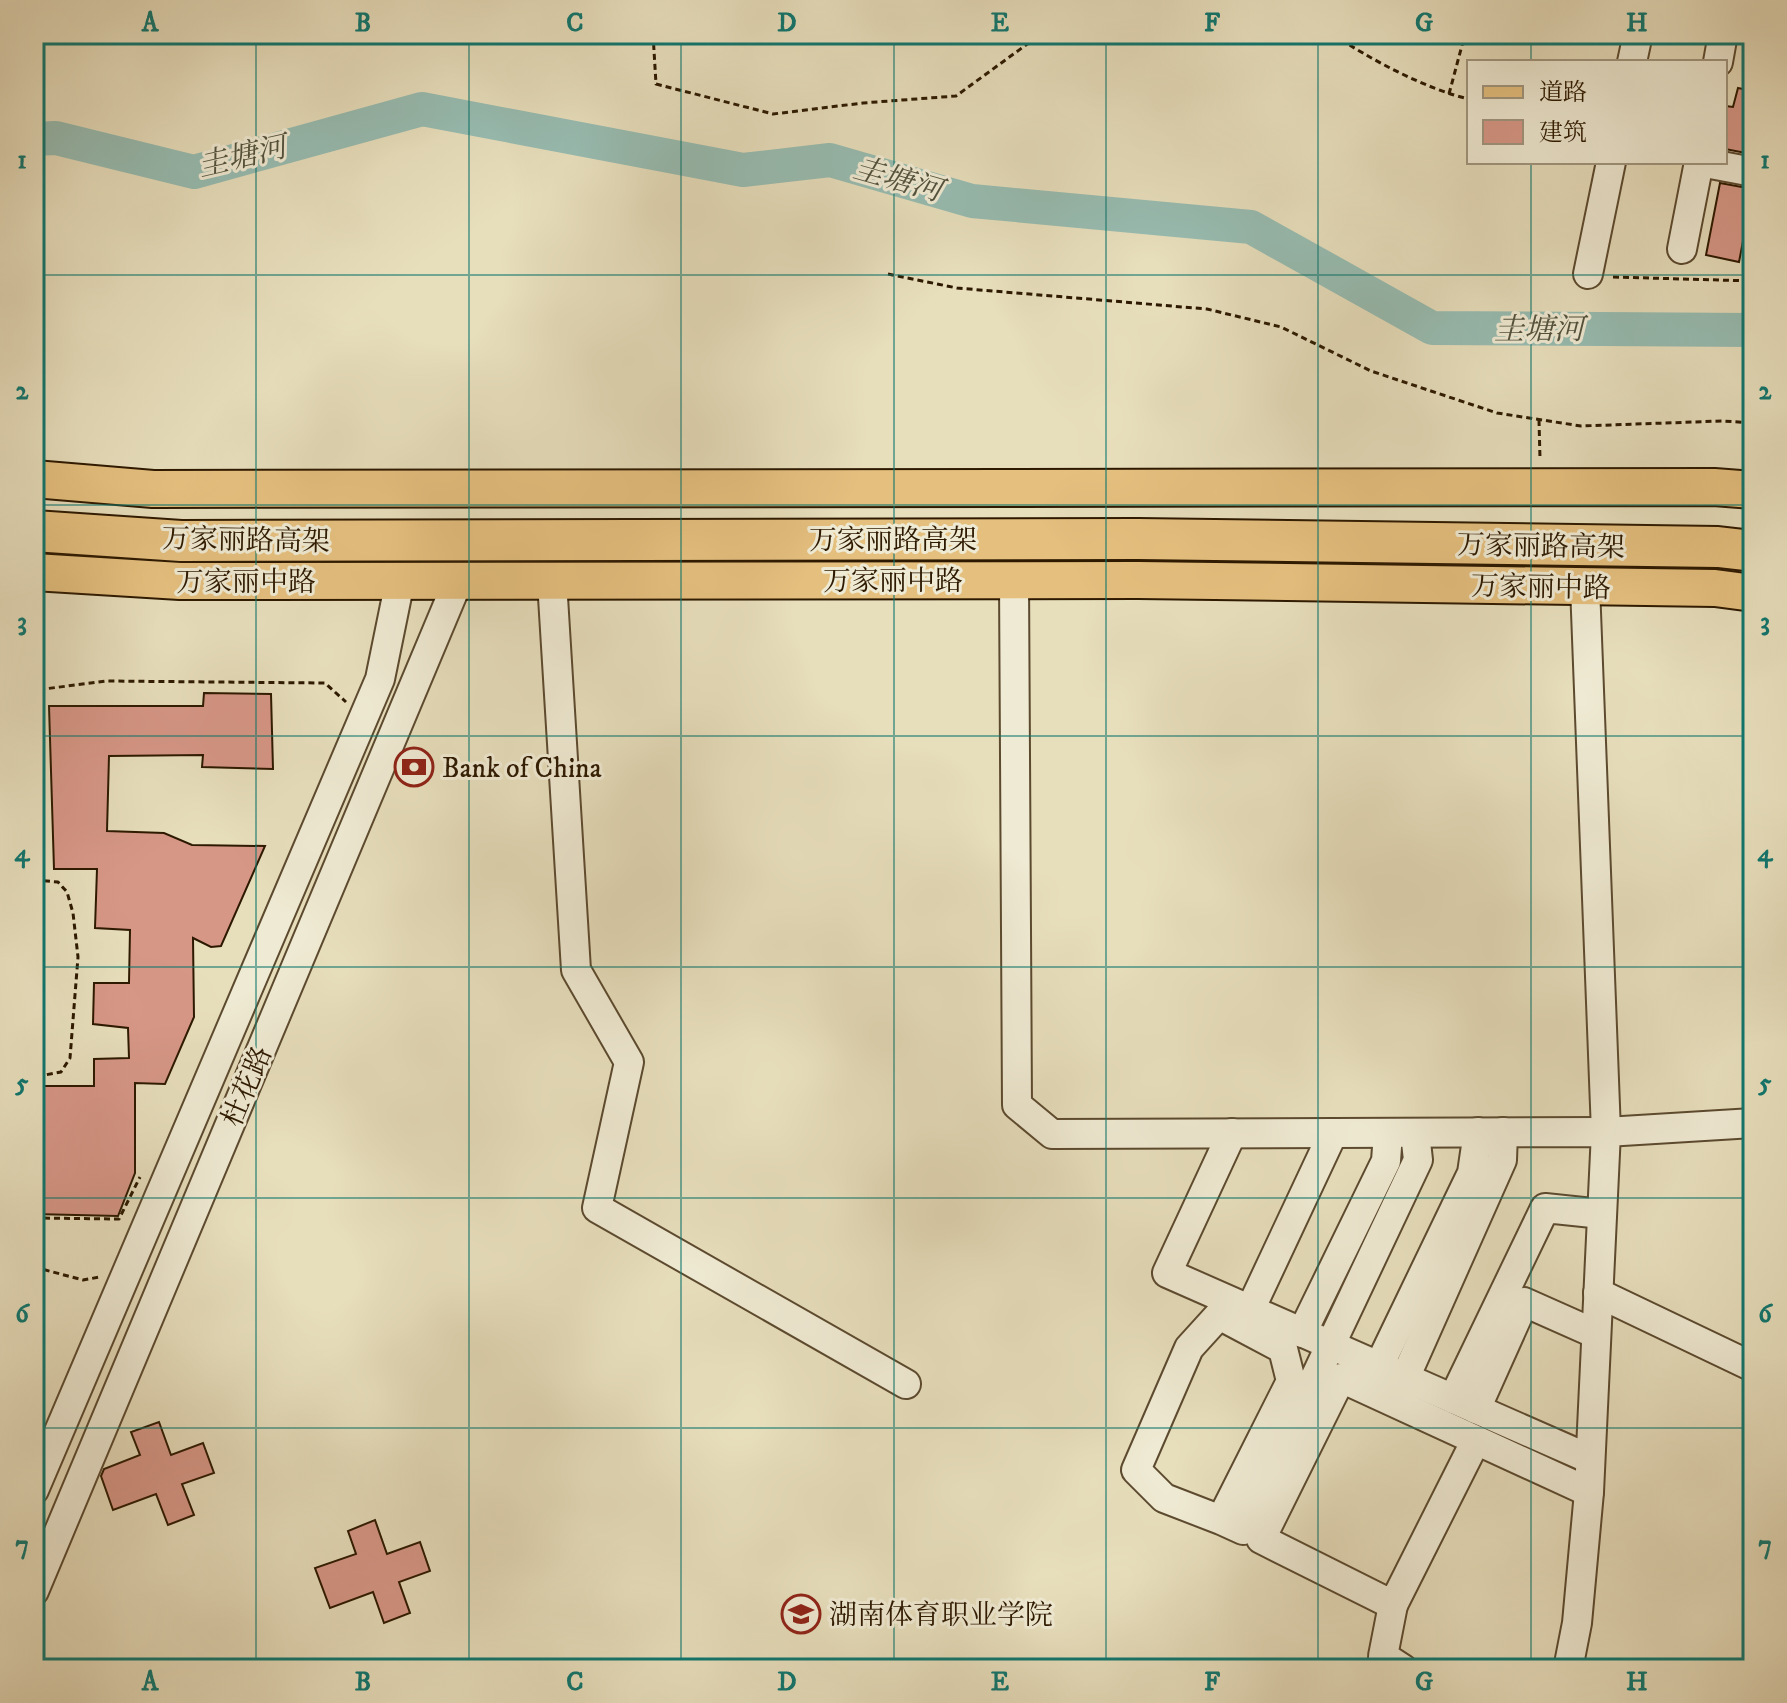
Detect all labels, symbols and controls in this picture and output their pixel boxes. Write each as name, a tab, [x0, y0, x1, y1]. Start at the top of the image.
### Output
text: A	[141, 7, 160, 40]
text: B	[355, 7, 371, 40]
text: C	[566, 7, 584, 40]
text: D	[777, 7, 797, 40]
text: E	[991, 7, 1009, 40]
text: F	[1204, 7, 1221, 40]
text: G	[1415, 7, 1433, 40]
text: H	[1626, 7, 1648, 40]
legend	[1467, 60, 1727, 164]
text: 道路	[1539, 78, 1587, 108]
text: 建筑	[1539, 118, 1587, 148]
water label: 圭塘河	[194, 128, 295, 186]
text: 1	[17, 144, 27, 177]
text: 1	[1760, 144, 1770, 177]
water label: 圭塘河	[849, 150, 951, 212]
water label: 圭塘河	[1494, 312, 1589, 349]
text: 2	[16, 375, 30, 408]
text: 2	[1759, 375, 1773, 408]
street label: 万家丽路高架	[162, 522, 330, 559]
street label: 万家丽路高架	[809, 523, 977, 558]
street label: 万家丽路高架	[1457, 528, 1625, 565]
street label: 万家丽中路	[823, 564, 963, 599]
street label: 万家丽中路	[176, 565, 316, 600]
street label: 万家丽中路	[1471, 569, 1611, 606]
text: 3	[17, 606, 27, 639]
text: 3	[1760, 606, 1770, 639]
bank icon: Bank of China	[393, 746, 435, 788]
place label: Bank of China	[442, 751, 602, 786]
text: 4	[15, 837, 31, 870]
text: 4	[1758, 837, 1774, 870]
street label: 杜花路	[215, 1041, 280, 1132]
text: 5	[15, 1067, 29, 1100]
text: 5	[1758, 1067, 1772, 1100]
text: 6	[15, 1298, 30, 1331]
text: 6	[1758, 1298, 1773, 1331]
text: 7	[15, 1529, 29, 1562]
text: 7	[1758, 1529, 1772, 1562]
school or university icon: 湖南体育职业学院	[780, 1593, 822, 1635]
place label: 湖南体育职业学院	[829, 1598, 1053, 1633]
text: A	[141, 1666, 160, 1699]
text: B	[355, 1666, 371, 1699]
text: C	[566, 1666, 584, 1699]
text: D	[777, 1666, 797, 1699]
text: E	[991, 1666, 1009, 1699]
text: F	[1204, 1666, 1221, 1699]
text: G	[1415, 1666, 1433, 1699]
text: H	[1626, 1666, 1648, 1699]

